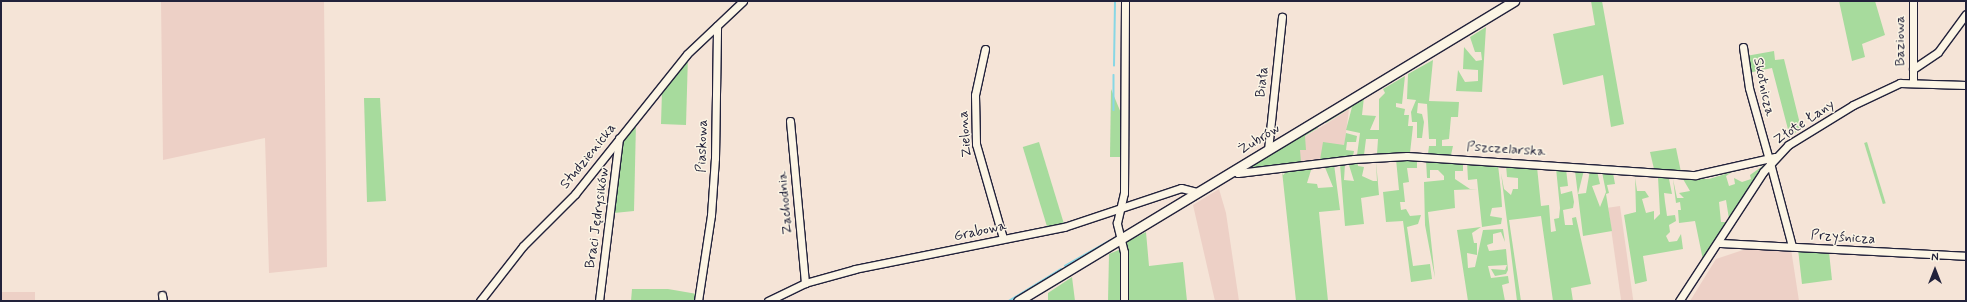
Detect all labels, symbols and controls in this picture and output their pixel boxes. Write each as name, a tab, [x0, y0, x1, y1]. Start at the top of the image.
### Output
street label: Baziowa	[1892, 16, 1908, 66]
street label: Skotnicza	[1750, 56, 1778, 118]
street label: Biała	[1252, 66, 1272, 98]
street label: Złote Łany	[1771, 96, 1837, 148]
street label: Zielona	[955, 110, 975, 158]
street label: Piaskowa	[693, 119, 711, 173]
street label: Studzienicka	[556, 120, 620, 192]
street label: Żubrów	[1235, 120, 1283, 158]
street label: Pszczelarska	[1466, 138, 1546, 160]
street label: Braci Jędrysików	[582, 167, 612, 269]
street label: Zachodnia	[774, 171, 796, 235]
street label: Grabowa	[952, 217, 1008, 245]
street label: Przyśnicza	[1810, 226, 1876, 248]
north arrow	[1915, 250, 1955, 290]
text: N	[1931, 251, 1939, 265]

